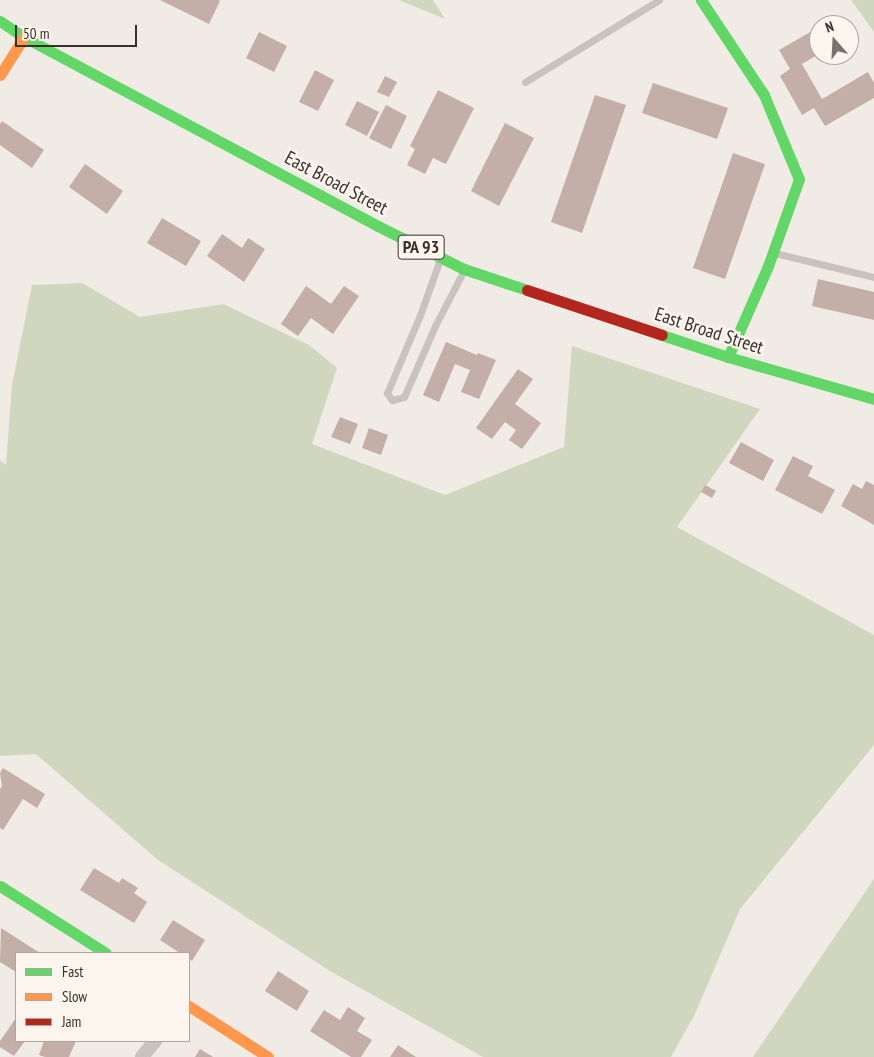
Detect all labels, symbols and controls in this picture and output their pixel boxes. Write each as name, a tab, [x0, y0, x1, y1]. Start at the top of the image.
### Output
scale bar	[18, 15, 140, 47]
north arrow	[809, 15, 859, 65]
text: N	[823, 17, 836, 37]
text: 50 m	[23, 24, 49, 43]
street label: East Broad Street	[281, 146, 391, 220]
road number: PA 93	[397, 232, 445, 262]
street label: East Broad Street	[652, 303, 766, 359]
legend	[15, 952, 190, 1042]
text: Fast	[62, 962, 83, 981]
text: Slow	[62, 987, 87, 1006]
text: Jam	[62, 1012, 81, 1031]

